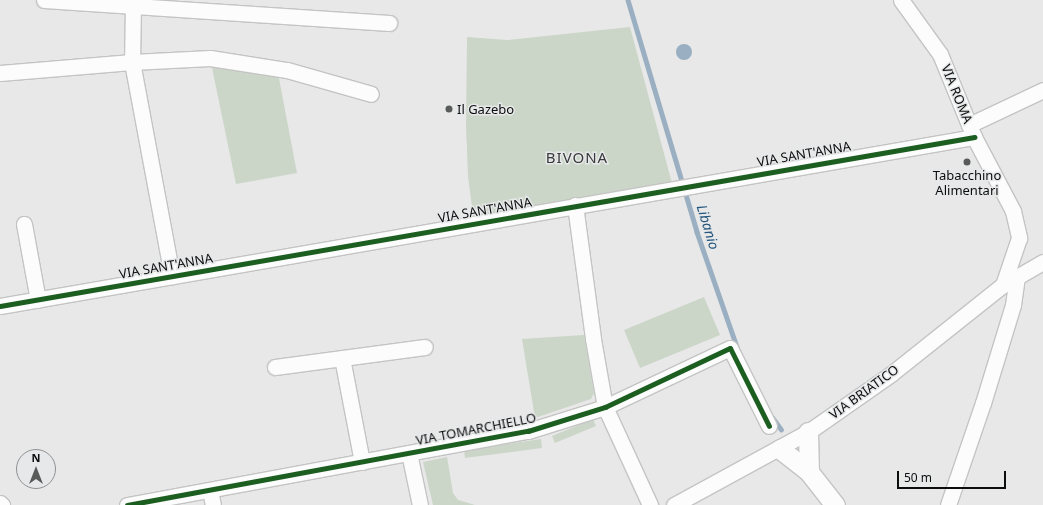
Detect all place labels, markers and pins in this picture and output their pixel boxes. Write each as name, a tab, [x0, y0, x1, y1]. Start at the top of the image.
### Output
place label: Il Gazebo	[457, 101, 514, 117]
marker: Il Gazebo	[444, 104, 454, 114]
marker: Tabacchino Alimentari	[962, 157, 972, 167]
place label: Tabacchino Alimentari	[933, 168, 1001, 199]

